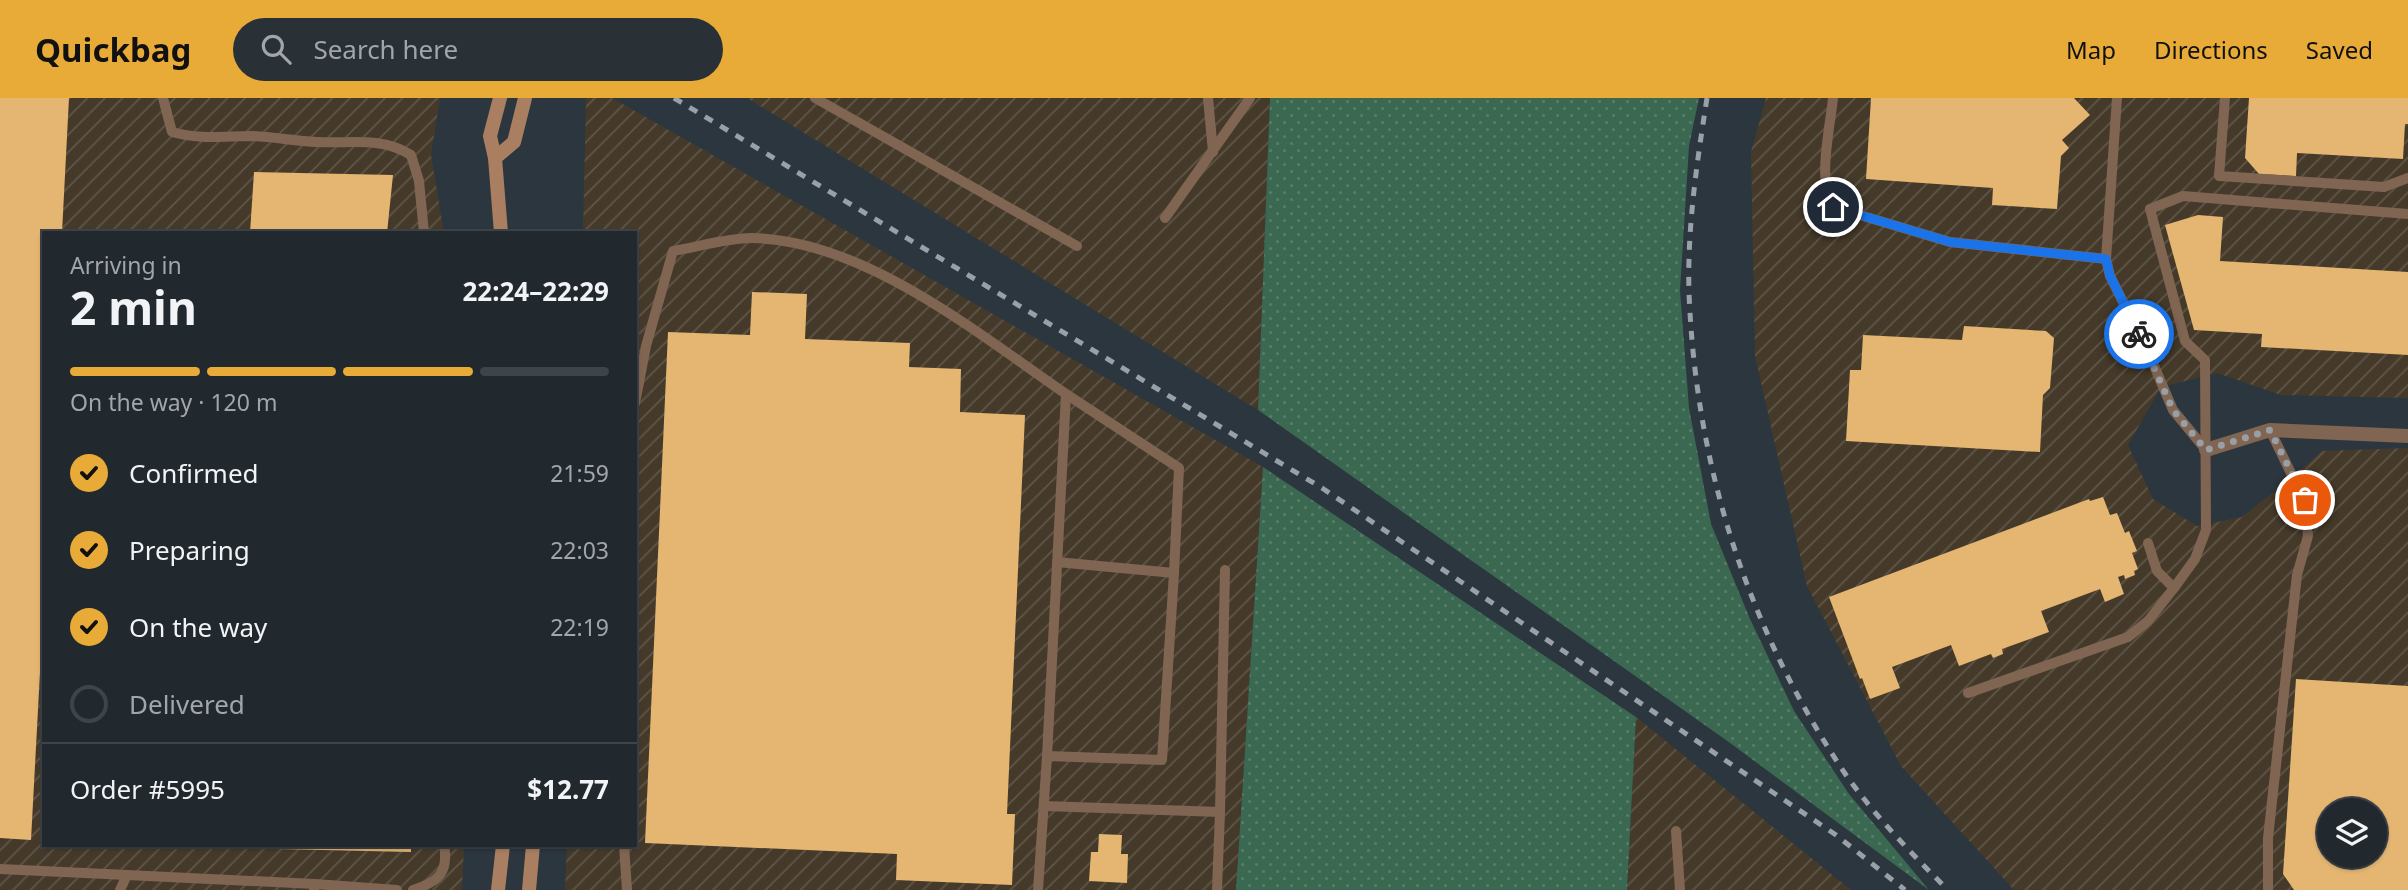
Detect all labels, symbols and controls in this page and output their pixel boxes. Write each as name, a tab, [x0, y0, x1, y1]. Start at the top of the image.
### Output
search box	[233, 18, 723, 81]
text: Quickbag	[35, 27, 191, 72]
icon: search	[257, 30, 295, 68]
text: Search here	[313, 31, 458, 67]
text: Map	[2066, 33, 2116, 66]
text: Directions	[2154, 33, 2268, 66]
text: Saved	[2306, 33, 2373, 66]
pin	[1803, 177, 1863, 237]
icon: home	[1814, 188, 1852, 226]
text: Arriving in	[70, 249, 182, 281]
text: 22:24–22:29	[462, 273, 609, 309]
text: 2 min	[70, 276, 197, 338]
courier	[2104, 299, 2174, 369]
icon: bike	[2120, 315, 2158, 353]
text: On the way · 120 m	[70, 386, 277, 418]
icon: check	[70, 454, 108, 492]
text: Confirmed	[129, 455, 259, 491]
text: 21:59	[550, 457, 609, 489]
pin	[2275, 470, 2335, 530]
icon: bag	[2286, 481, 2324, 519]
icon: check	[70, 531, 108, 569]
text: Preparing	[129, 532, 250, 568]
text: 22:03	[550, 534, 609, 566]
icon: check	[70, 608, 108, 646]
text: On the way	[129, 609, 267, 645]
text: 22:19	[550, 611, 609, 643]
text: Delivered	[129, 686, 245, 722]
text: Order #5995	[70, 771, 225, 807]
text: $12.77	[527, 771, 609, 807]
map controls	[2317, 798, 2387, 868]
button: layers	[2317, 798, 2387, 868]

